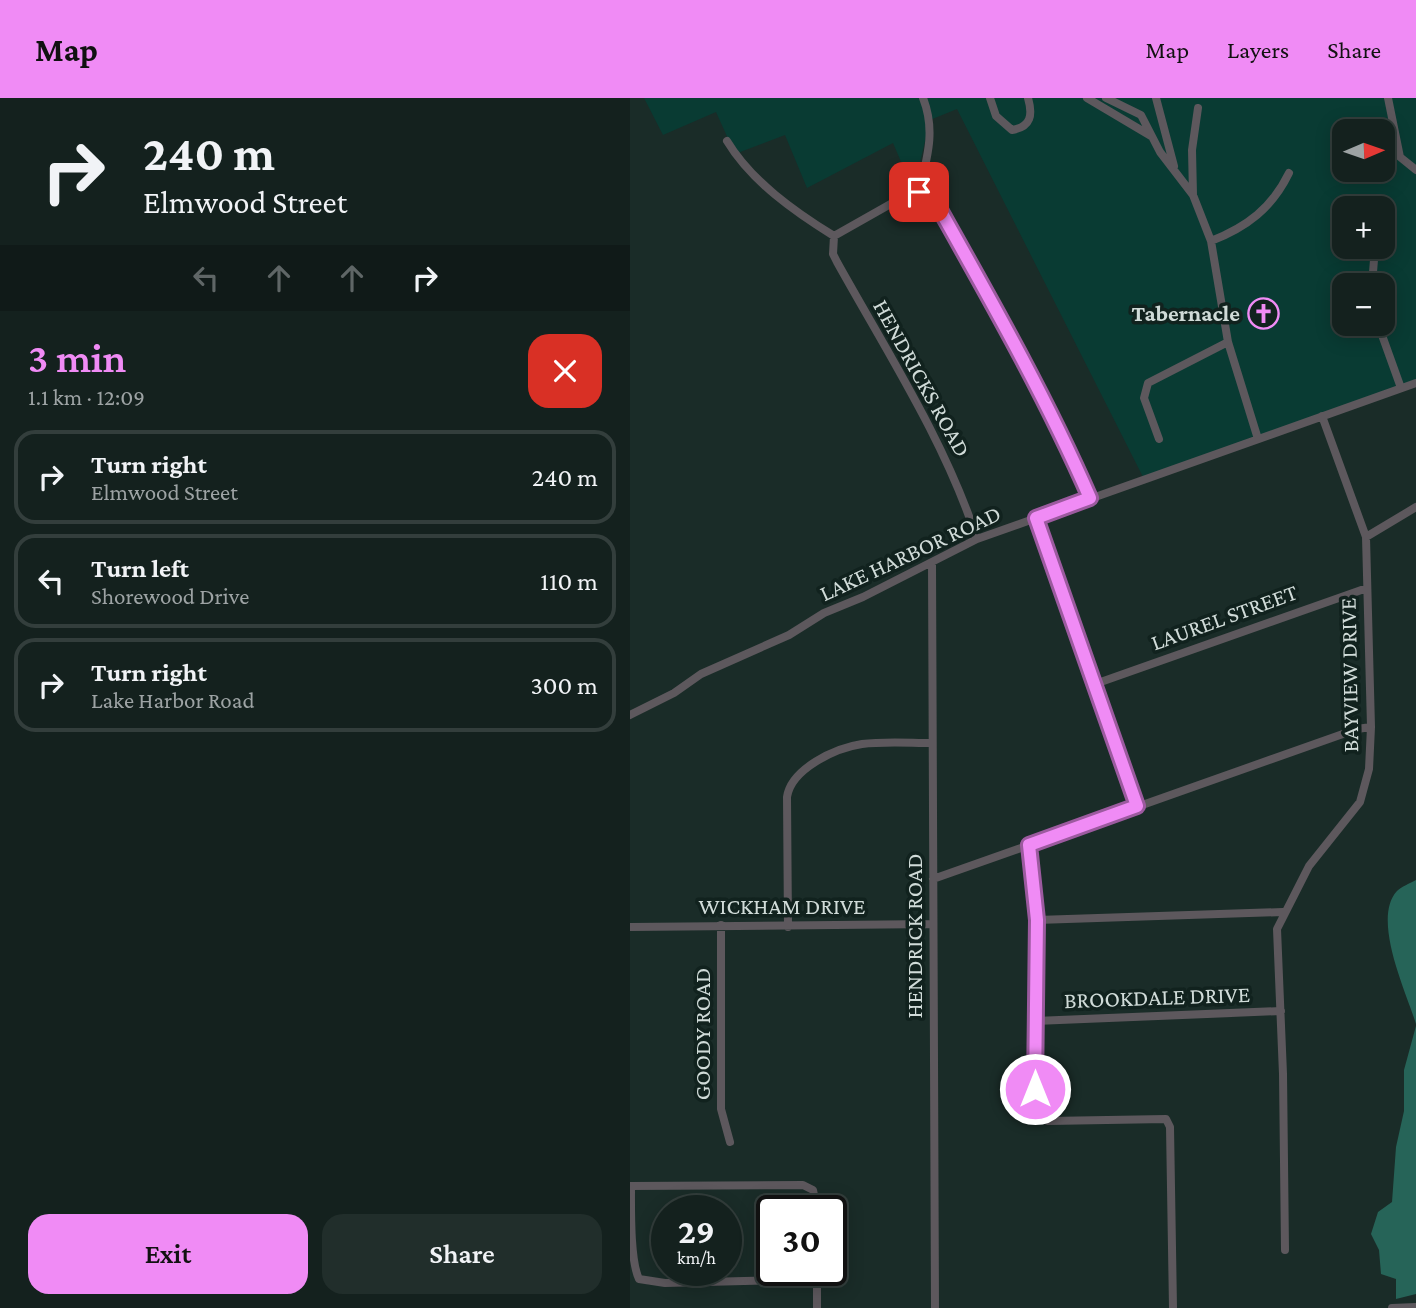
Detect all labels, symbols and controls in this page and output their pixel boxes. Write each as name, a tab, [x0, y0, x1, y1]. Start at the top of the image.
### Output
text: Map	[35, 31, 98, 68]
text: Map	[1145, 36, 1189, 63]
text: Layers	[1227, 36, 1289, 63]
text: Share	[1327, 36, 1381, 63]
north arrow	[1332, 119, 1395, 182]
map controls	[1332, 119, 1395, 336]
icon: right	[28, 126, 119, 217]
text: 240 m	[143, 126, 275, 181]
pin	[889, 162, 949, 222]
icon: arrive	[900, 173, 938, 211]
text: Elmwood Street	[143, 184, 347, 220]
button: +	[1332, 196, 1395, 259]
icon: left	[187, 259, 225, 297]
icon: ahead	[260, 259, 298, 297]
icon: ahead	[333, 259, 371, 297]
icon: right	[406, 259, 444, 297]
button: −	[1332, 273, 1395, 336]
street label: HENDRICKS ROAD	[868, 295, 976, 461]
church icon: Tabernacle	[1246, 296, 1280, 330]
place label: Tabernacle	[1131, 300, 1240, 326]
text: 3 min	[28, 334, 126, 381]
button: close	[528, 334, 602, 408]
text: 1.1 km · 12:09	[28, 384, 145, 410]
text: Turn right	[91, 450, 207, 479]
icon: right	[32, 458, 70, 496]
text: 240 m	[532, 463, 598, 492]
text: Elmwood Street	[91, 479, 238, 505]
street label: LAKE HARBOR ROAD	[815, 500, 1005, 606]
text: Turn left	[91, 554, 189, 583]
icon: left	[32, 562, 70, 600]
text: 110 m	[540, 567, 598, 596]
street label: LAUREL STREET	[1147, 578, 1301, 655]
text: Shorewood Drive	[91, 583, 249, 609]
street label: BAYVIEW DRIVE	[1335, 597, 1363, 753]
text: Turn right	[91, 658, 207, 687]
icon: right	[32, 666, 70, 704]
text: 300 m	[530, 671, 598, 700]
text: Lake Harbor Road	[91, 687, 255, 713]
street label: HENDRICK ROAD	[901, 853, 927, 1019]
street label: WICKHAM DRIVE	[698, 893, 866, 919]
street label: GOODY ROAD	[689, 968, 715, 1100]
street label: BROOKDALE DRIVE	[1063, 981, 1251, 1013]
position arrow	[998, 1052, 1072, 1126]
speed limit sign: 30	[756, 1195, 847, 1286]
text: 29	[678, 1212, 715, 1251]
button: Exit	[28, 1214, 308, 1294]
button: Share	[322, 1214, 602, 1294]
text: km/h	[677, 1248, 716, 1268]

